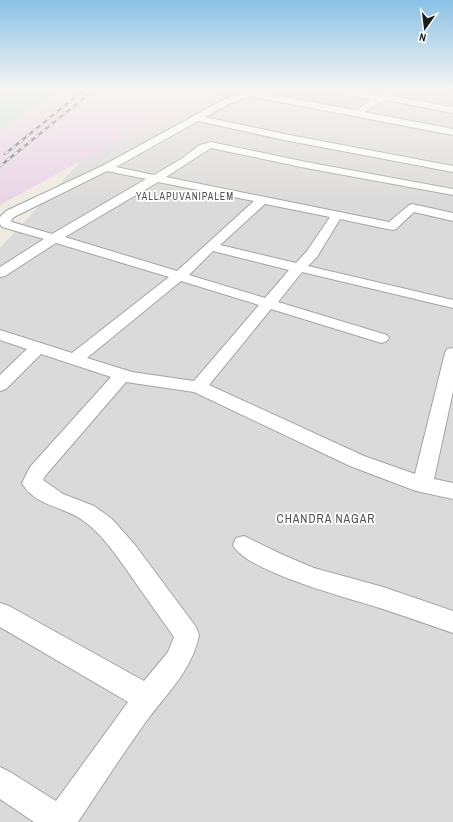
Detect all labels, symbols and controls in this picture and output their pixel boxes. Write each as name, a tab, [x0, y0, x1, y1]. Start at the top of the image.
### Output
north arrow	[405, 8, 445, 48]
text: N	[418, 30, 427, 45]
district label: YALLAPUVANIPALEM	[136, 190, 234, 203]
district label: CHANDRA NAGAR	[277, 511, 375, 527]

